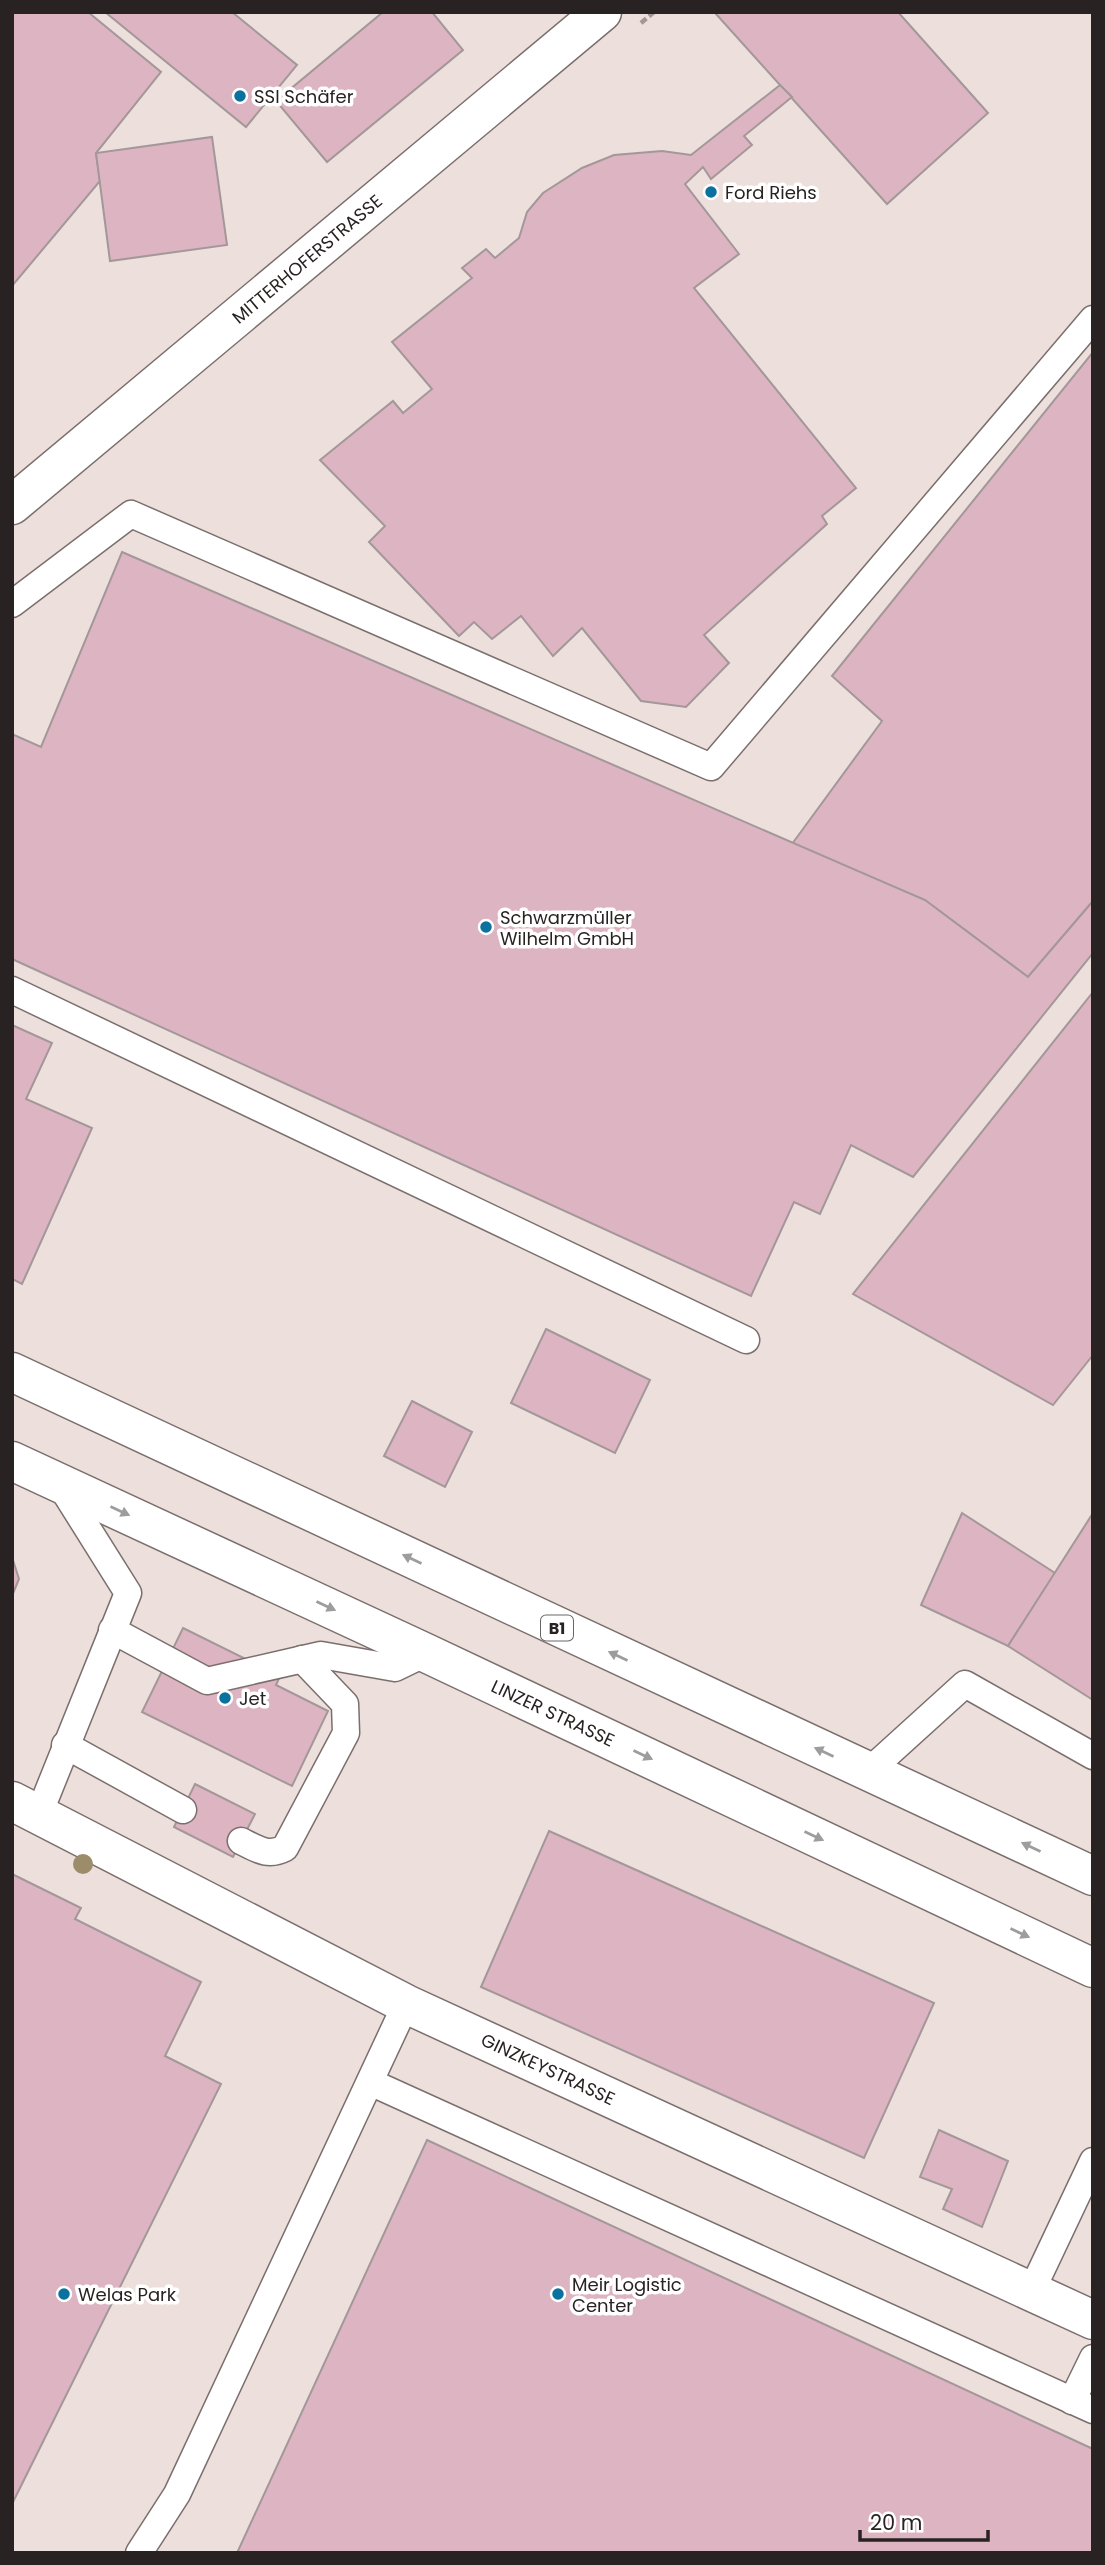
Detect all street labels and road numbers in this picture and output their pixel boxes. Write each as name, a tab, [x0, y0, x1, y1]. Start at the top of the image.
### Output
street label: MITTERHOFERSTRASSE	[227, 189, 387, 329]
road number: B1	[541, 1616, 573, 1640]
street label: LINZER STRASSE	[487, 1673, 619, 1753]
street label: GINZKEYSTRASSE	[477, 2027, 619, 2111]

